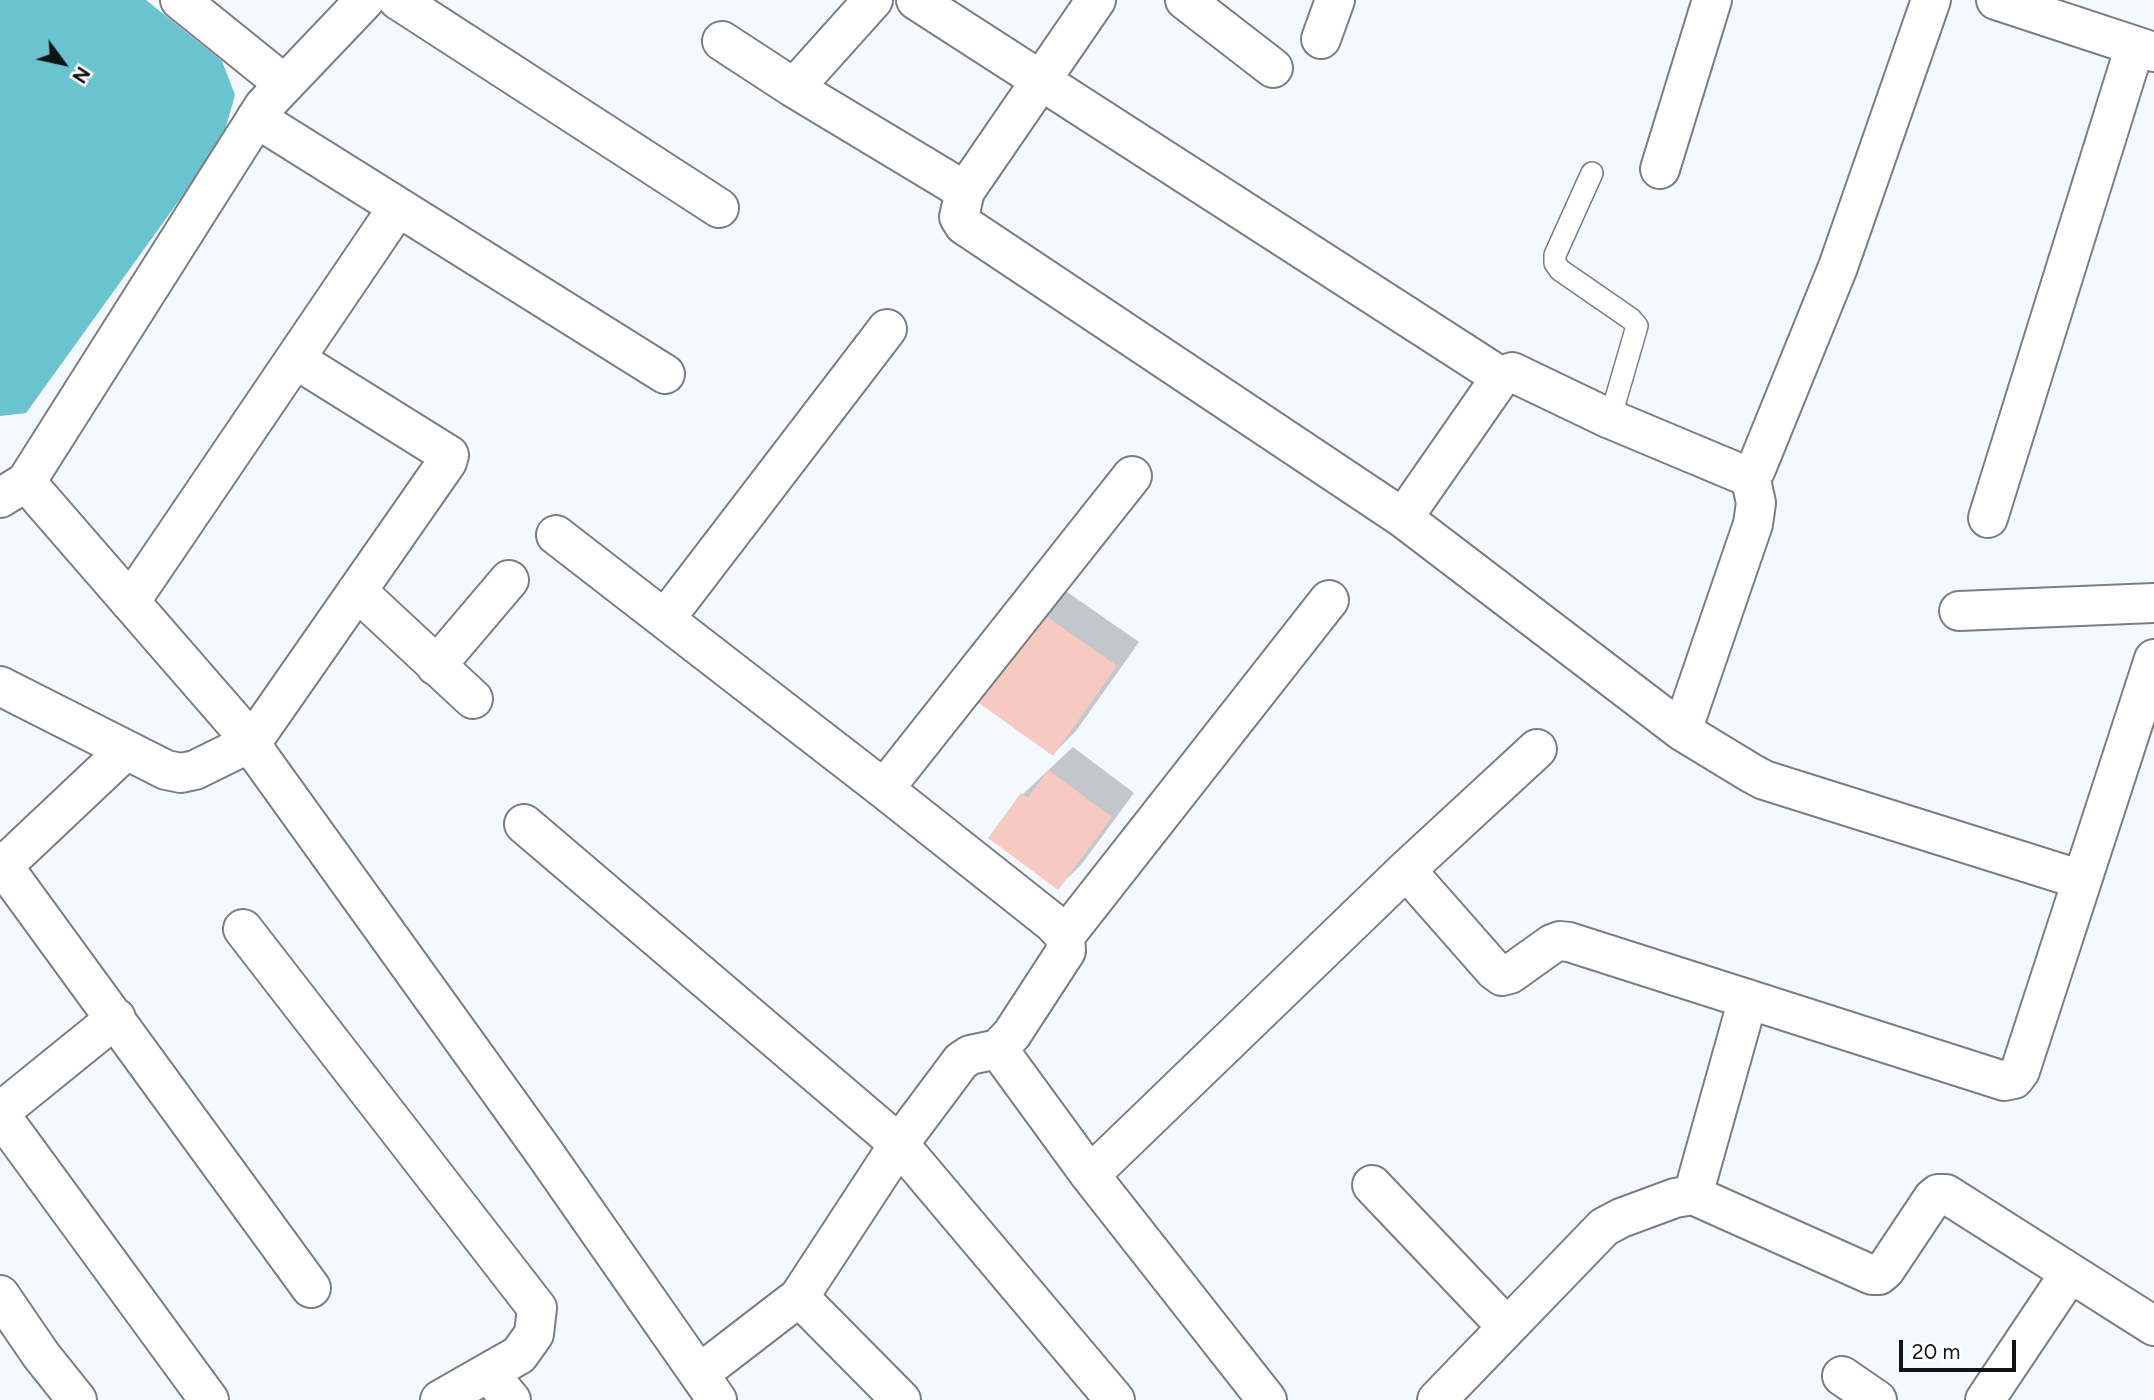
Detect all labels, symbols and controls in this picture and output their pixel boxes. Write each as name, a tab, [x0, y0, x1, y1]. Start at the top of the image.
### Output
north arrow	[28, 28, 98, 98]
text: N	[67, 62, 95, 87]
scale bar	[1902, 1326, 2019, 1370]
text: 20 m	[1912, 1339, 1960, 1364]

